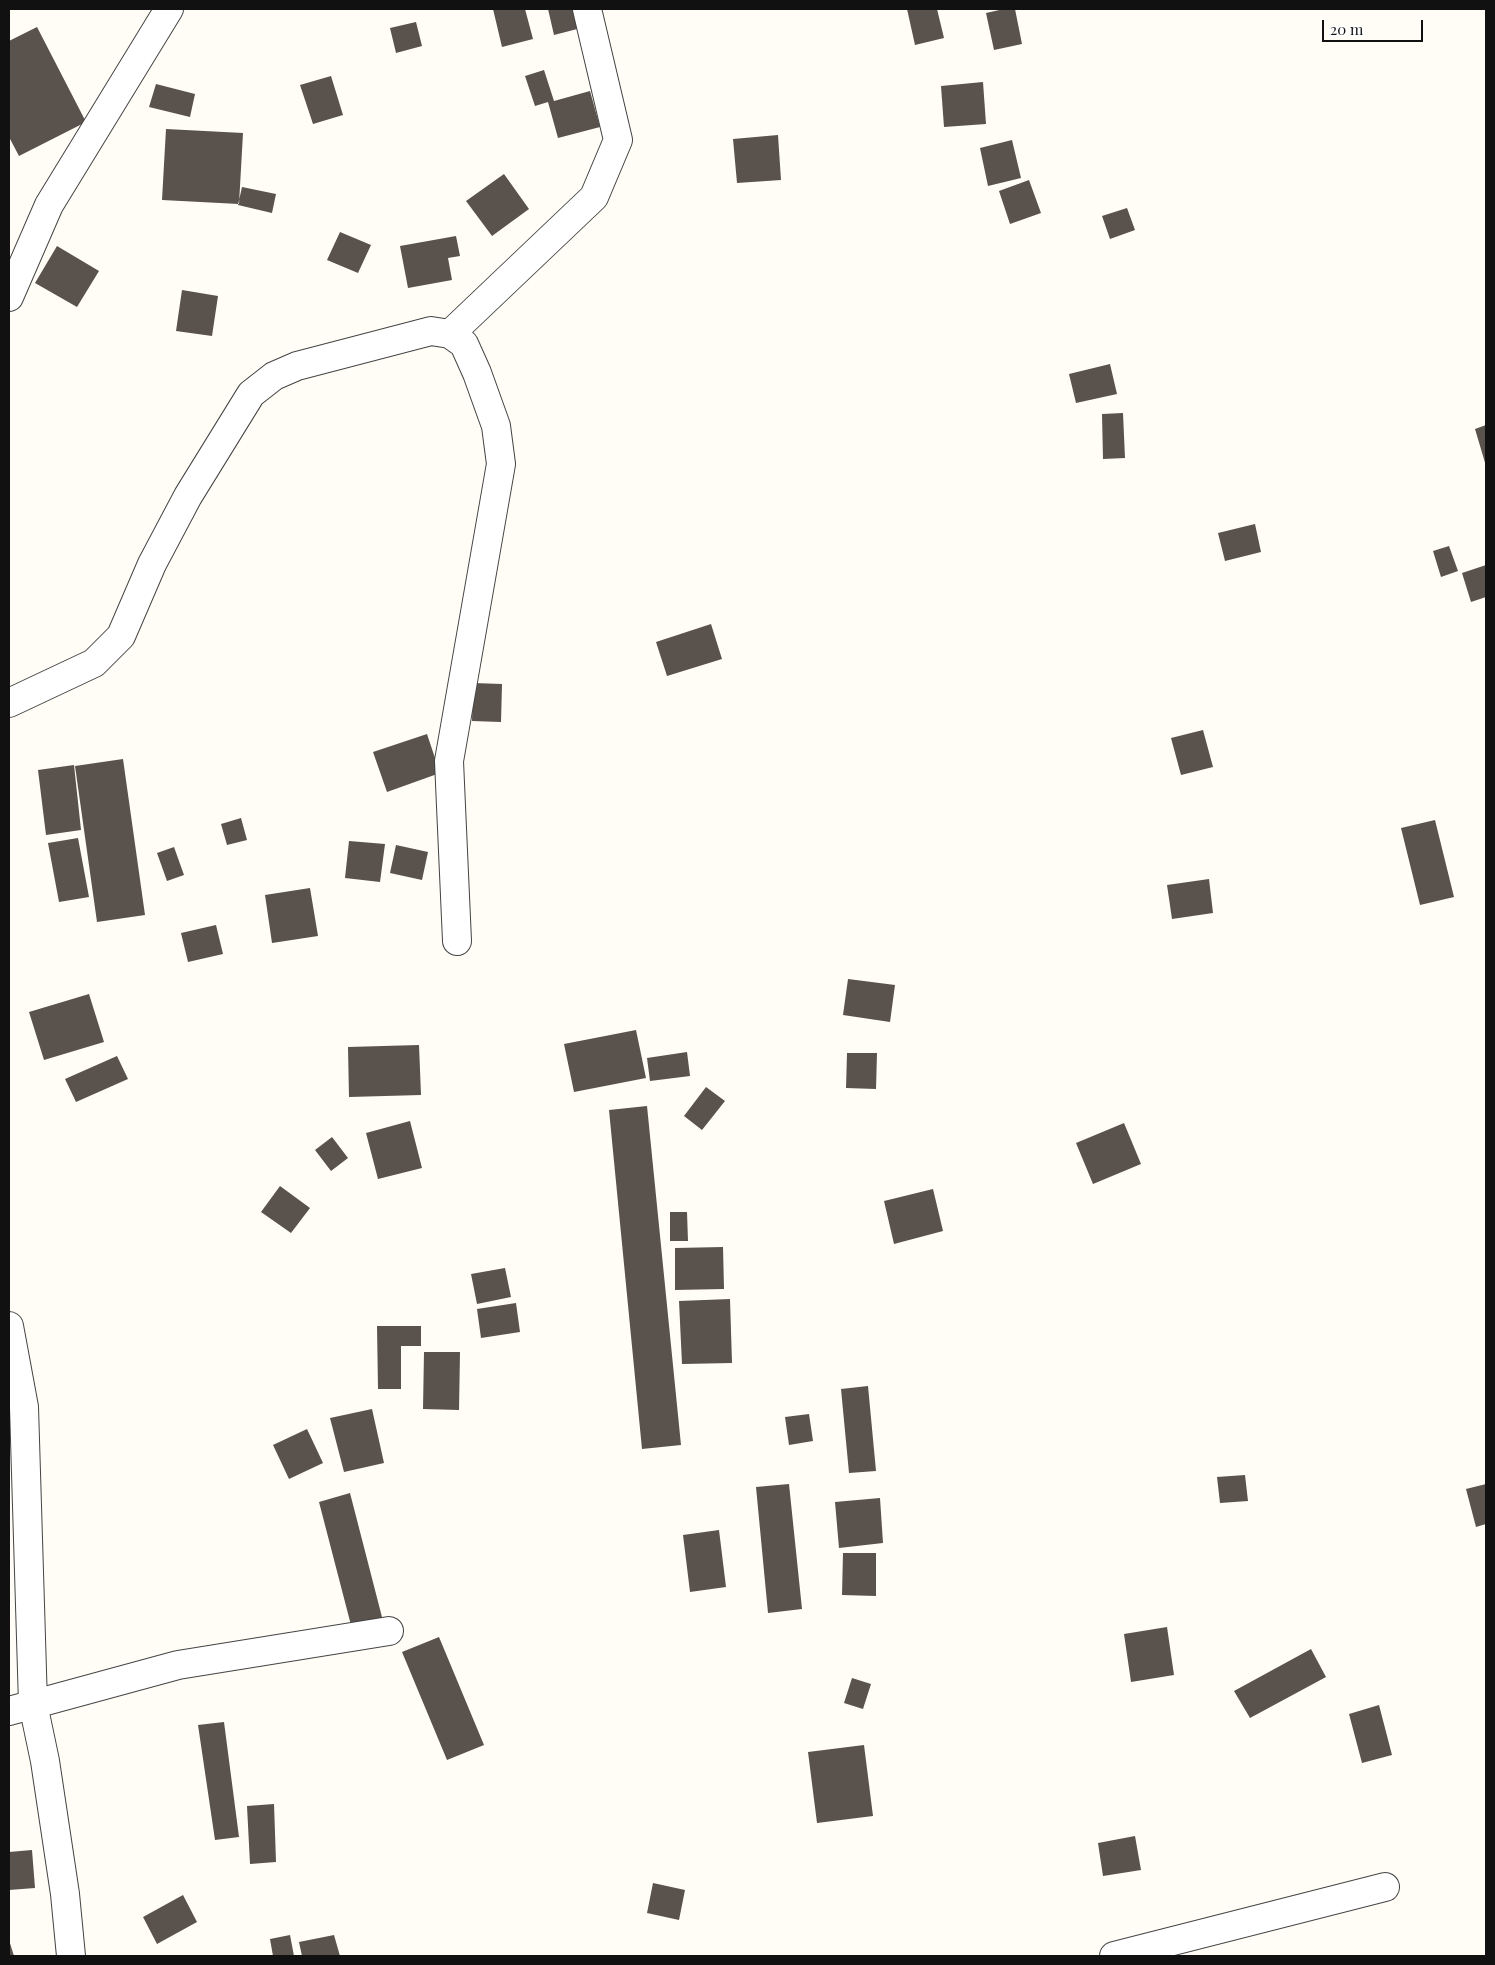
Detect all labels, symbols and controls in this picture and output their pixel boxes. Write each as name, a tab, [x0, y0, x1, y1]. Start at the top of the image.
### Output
scale bar	[1325, 10, 1426, 42]
text: 20 m	[1330, 19, 1363, 39]

